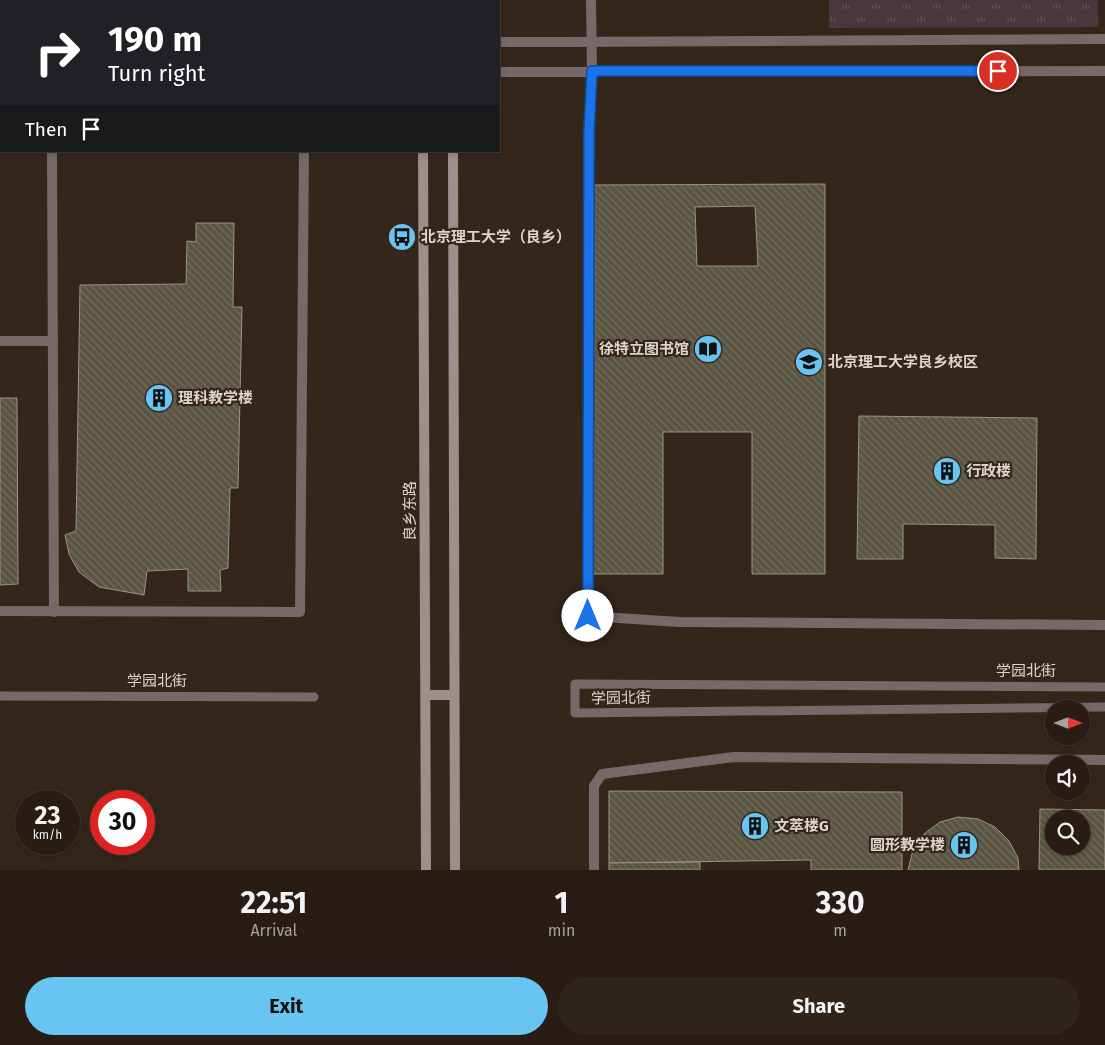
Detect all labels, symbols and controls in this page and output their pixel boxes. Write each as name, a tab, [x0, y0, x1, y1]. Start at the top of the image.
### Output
text: 190 m	[108, 18, 202, 60]
icon: right	[25, 20, 90, 85]
pin	[977, 50, 1019, 92]
icon: arrive	[984, 57, 1012, 85]
text: Turn right	[108, 60, 205, 87]
icon: arrive	[77, 115, 105, 143]
text: Then	[25, 118, 67, 141]
bus stop icon: 北京理工大学（良乡）	[387, 222, 417, 252]
place label: 北京理工大学（良乡）	[421, 228, 571, 246]
library icon: 徐特立图书馆	[693, 334, 723, 364]
place label: 徐特立图书馆	[599, 340, 689, 358]
school or university icon: 北京理工大学良乡校区	[794, 347, 824, 377]
place label: 北京理工大学良乡校区	[828, 353, 978, 371]
building icon: 理科教学楼	[144, 383, 174, 413]
place label: 理科教学楼	[178, 389, 253, 407]
building icon: 行政楼	[932, 456, 962, 486]
place label: 行政楼	[966, 462, 1011, 480]
street label: 良乡东路	[401, 481, 419, 541]
position arrow	[561, 589, 613, 641]
street label: 学园北街	[996, 662, 1056, 680]
street label: 学园北街	[127, 672, 187, 690]
street label: 学园北街	[591, 688, 651, 708]
north arrow	[1045, 700, 1090, 745]
map controls	[1045, 700, 1090, 855]
button: sound	[1045, 755, 1090, 800]
speed limit sign: 30	[90, 790, 155, 855]
text: 23	[35, 801, 60, 831]
button: search	[1045, 810, 1090, 855]
building icon: 文萃楼G	[740, 811, 770, 841]
place label: 文萃楼G	[774, 817, 829, 835]
text: km/h	[33, 828, 62, 842]
building icon: 圆形教学楼	[949, 830, 979, 860]
place label: 圆形教学楼	[870, 836, 945, 854]
text: 22:51	[240, 885, 307, 921]
text: 1	[555, 885, 568, 921]
text: 330	[816, 885, 865, 921]
text: Arrival	[250, 921, 297, 940]
text: min	[548, 921, 575, 940]
text: m	[833, 921, 847, 940]
button: Exit	[25, 977, 548, 1035]
button: Share	[558, 977, 1080, 1035]

